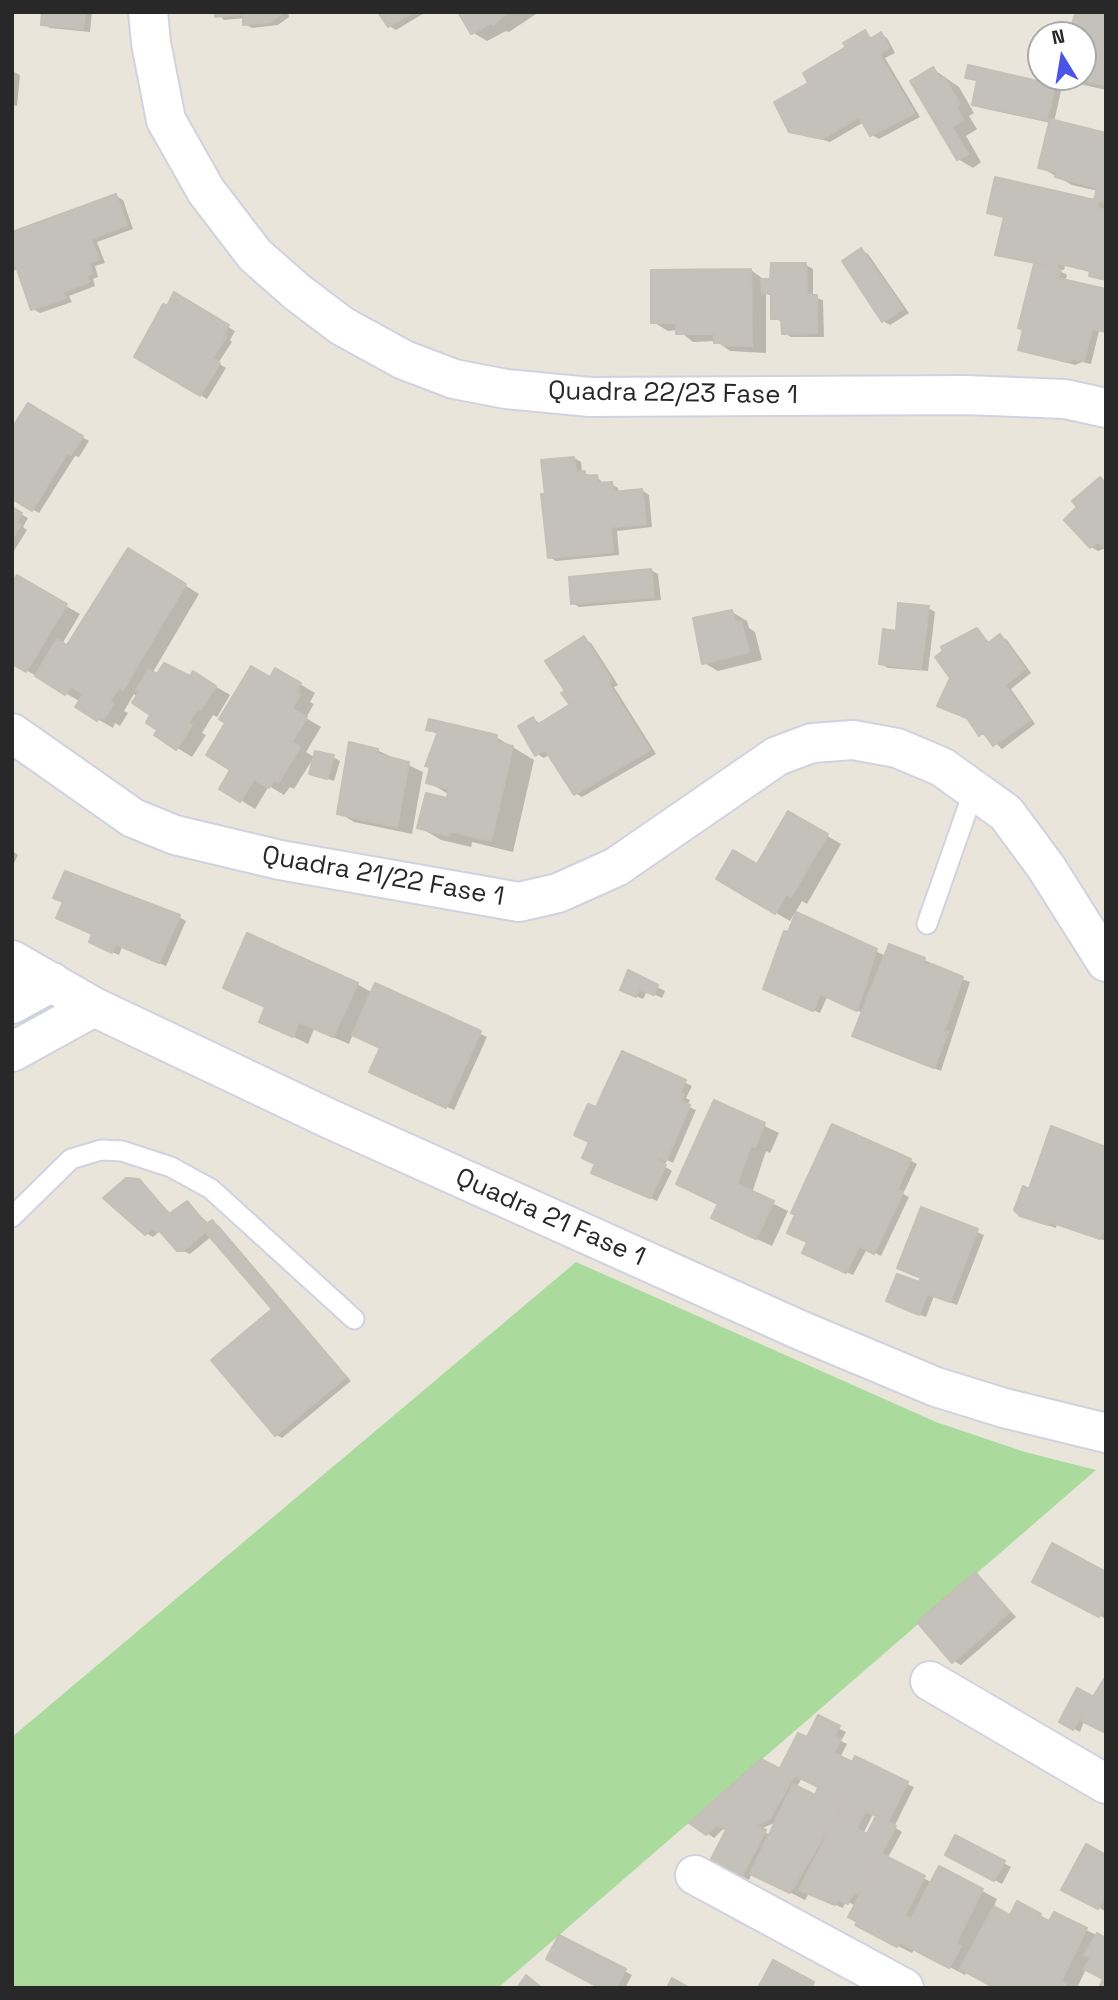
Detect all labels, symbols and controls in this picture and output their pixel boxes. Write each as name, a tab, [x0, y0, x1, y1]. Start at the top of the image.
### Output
north arrow	[1027, 21, 1097, 91]
text: N	[1050, 23, 1067, 50]
street label: Quadra 22/23 Fase 1	[548, 376, 798, 412]
street label: Quadra 21/22 Fase 1	[260, 840, 506, 914]
street label: Quadra 21 Fase 1	[450, 1162, 650, 1274]

